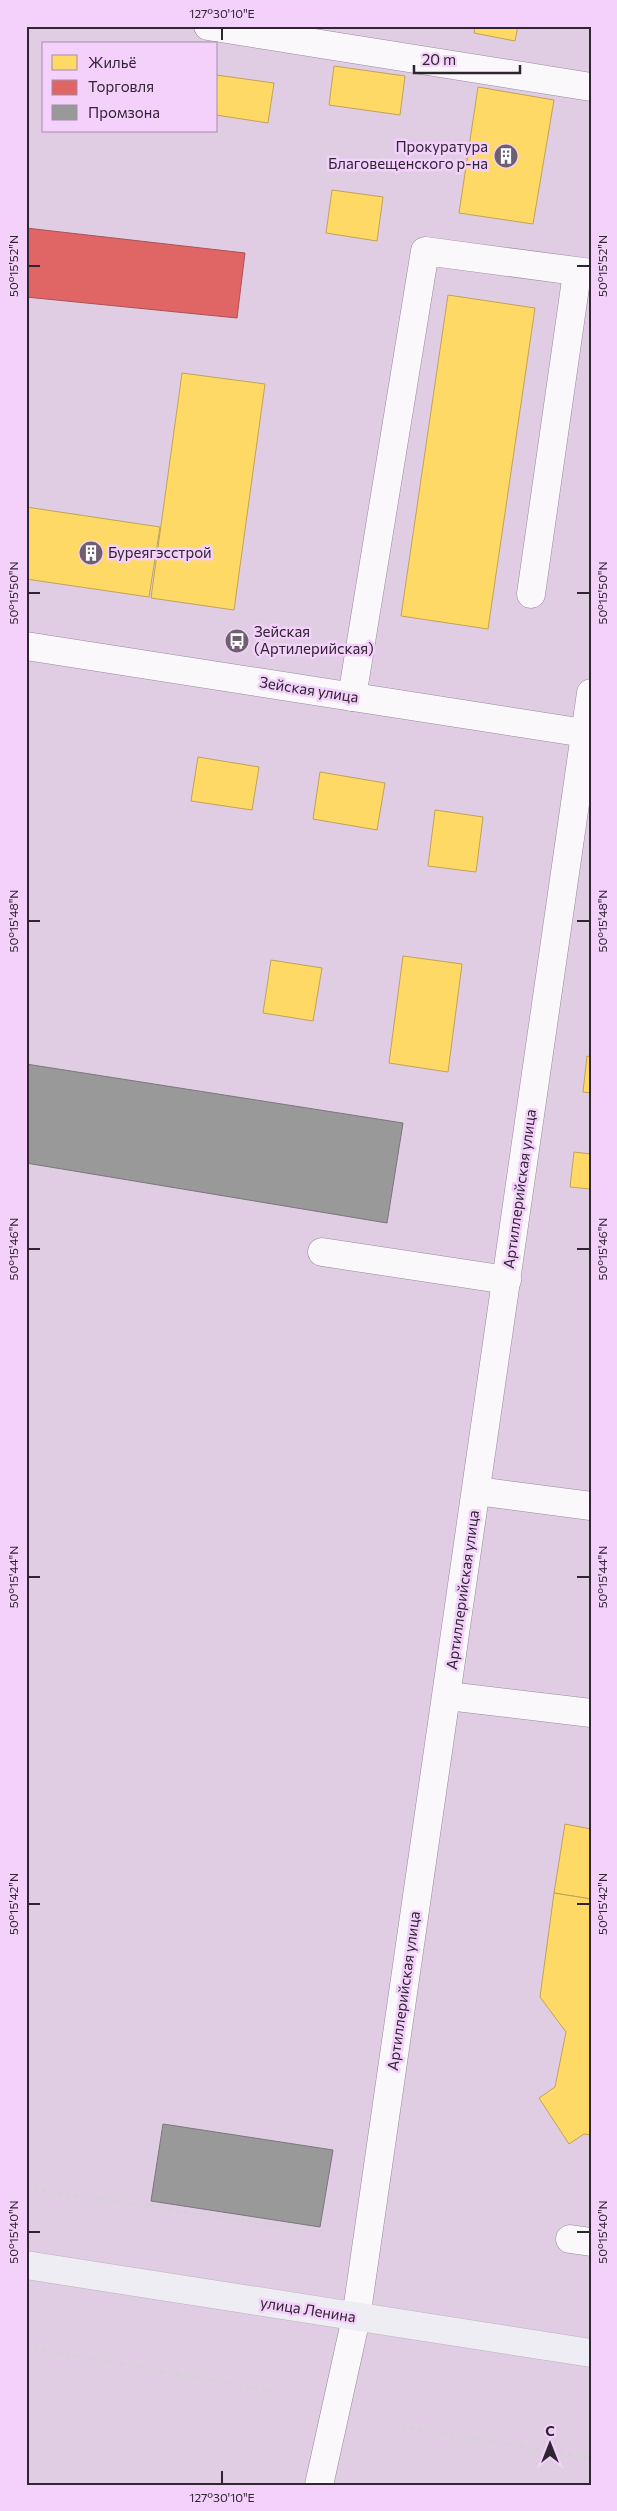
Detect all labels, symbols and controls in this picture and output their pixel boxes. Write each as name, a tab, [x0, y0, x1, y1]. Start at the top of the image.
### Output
text: 127°30'10"E	[189, 6, 255, 20]
legend	[42, 42, 218, 132]
scale bar	[414, 42, 521, 74]
text: 20 m	[422, 50, 456, 68]
text: Жильё	[88, 53, 136, 71]
text: Торговля	[88, 77, 154, 95]
text: Промзона	[88, 103, 160, 121]
place label: Прокуратура Благовещенского р-на	[328, 137, 488, 172]
building icon: Прокуратура Благовещенского р-на	[493, 143, 519, 169]
text: 50°15'52"N	[6, 235, 20, 297]
text: 50°15'52"N	[595, 235, 609, 297]
building icon: Буреягэсстрой	[78, 540, 104, 566]
place label: Буреягэсстрой	[108, 543, 212, 561]
text: 50°15'50"N	[6, 561, 20, 625]
text: 50°15'50"N	[595, 561, 609, 625]
place label: Зейская (Артилерийская)	[254, 622, 374, 657]
bus stop icon: Зейская (Артилерийская)	[224, 628, 250, 654]
street label: Зейская улица	[258, 672, 360, 706]
text: 50°15'48"N	[6, 890, 20, 952]
text: 50°15'48"N	[595, 890, 609, 952]
street label: Артиллерийская улица	[499, 1108, 539, 1270]
text: 50°15'46"N	[6, 1218, 20, 1280]
text: 50°15'46"N	[595, 1218, 609, 1280]
street label: Артиллерийская улица	[442, 1509, 482, 1671]
text: 50°15'44"N	[6, 1546, 20, 1608]
text: 50°15'44"N	[595, 1546, 609, 1608]
text: 50°15'42"N	[6, 1873, 20, 1935]
text: 50°15'42"N	[595, 1873, 609, 1935]
street label: Артиллерийская улица	[383, 1910, 423, 2072]
text: 50°15'40"N	[6, 2200, 20, 2264]
text: 50°15'40"N	[595, 2200, 609, 2264]
street label: улица Ленина	[259, 2293, 357, 2325]
north arrow	[524, 2418, 574, 2468]
text: С	[545, 2422, 555, 2439]
text: 127°30'10"E	[189, 2490, 255, 2504]

